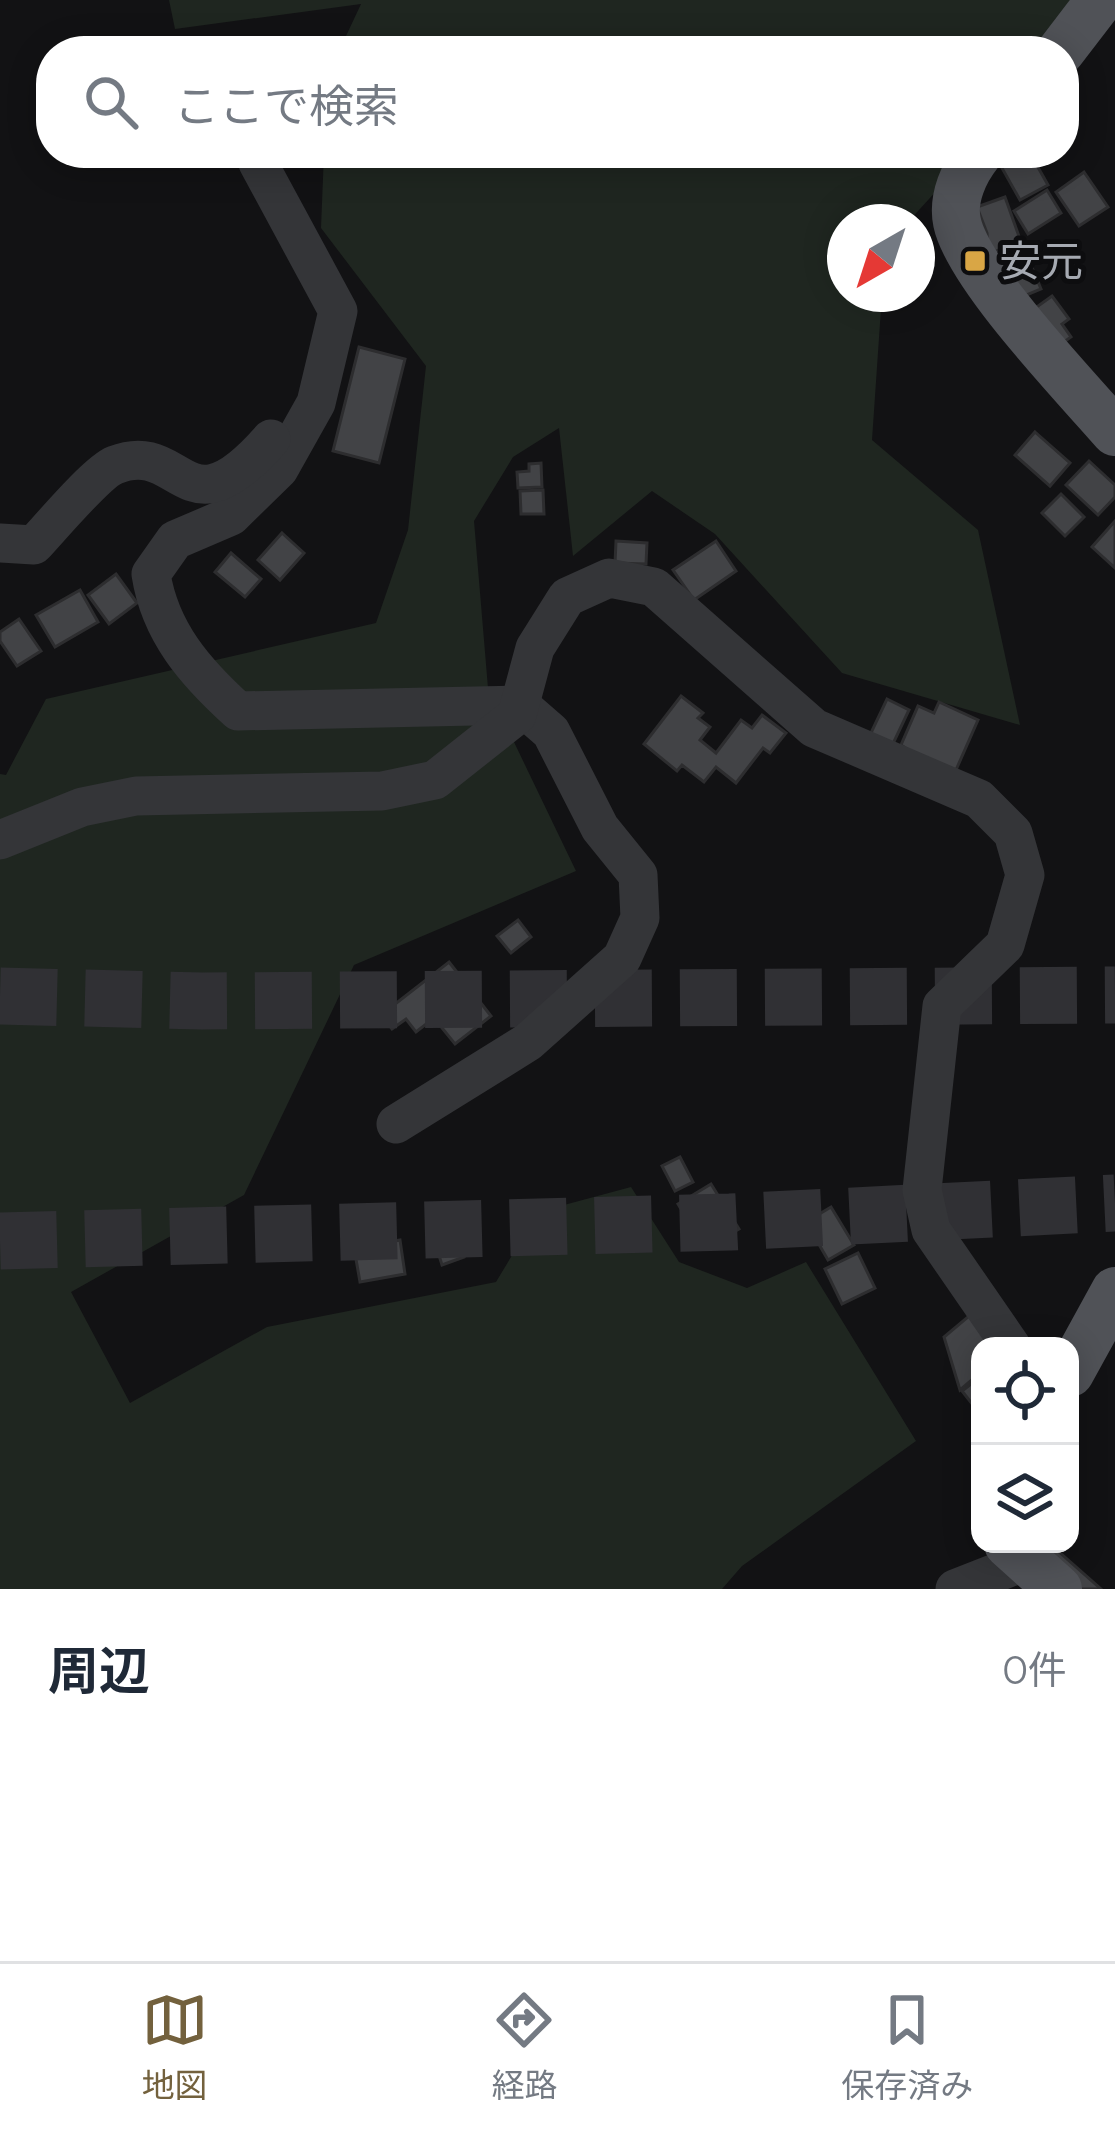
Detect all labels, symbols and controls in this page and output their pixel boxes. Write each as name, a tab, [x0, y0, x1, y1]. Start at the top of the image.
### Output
search box	[36, 36, 1079, 168]
icon: search	[78, 69, 144, 135]
text: ここで検索	[174, 78, 399, 133]
north arrow	[827, 204, 935, 312]
place label: 安元	[999, 235, 1083, 287]
marker: 安元	[962, 248, 988, 274]
map controls	[971, 1337, 1079, 1553]
button: locate	[971, 1337, 1079, 1445]
button: layers	[971, 1445, 1079, 1553]
text: 周辺	[48, 1640, 150, 1702]
text: 0件	[1002, 1646, 1067, 1694]
tab: 地図	[142, 1987, 208, 2107]
tab: 経路	[491, 1987, 557, 2107]
tab: 保存済み	[841, 1987, 973, 2107]

